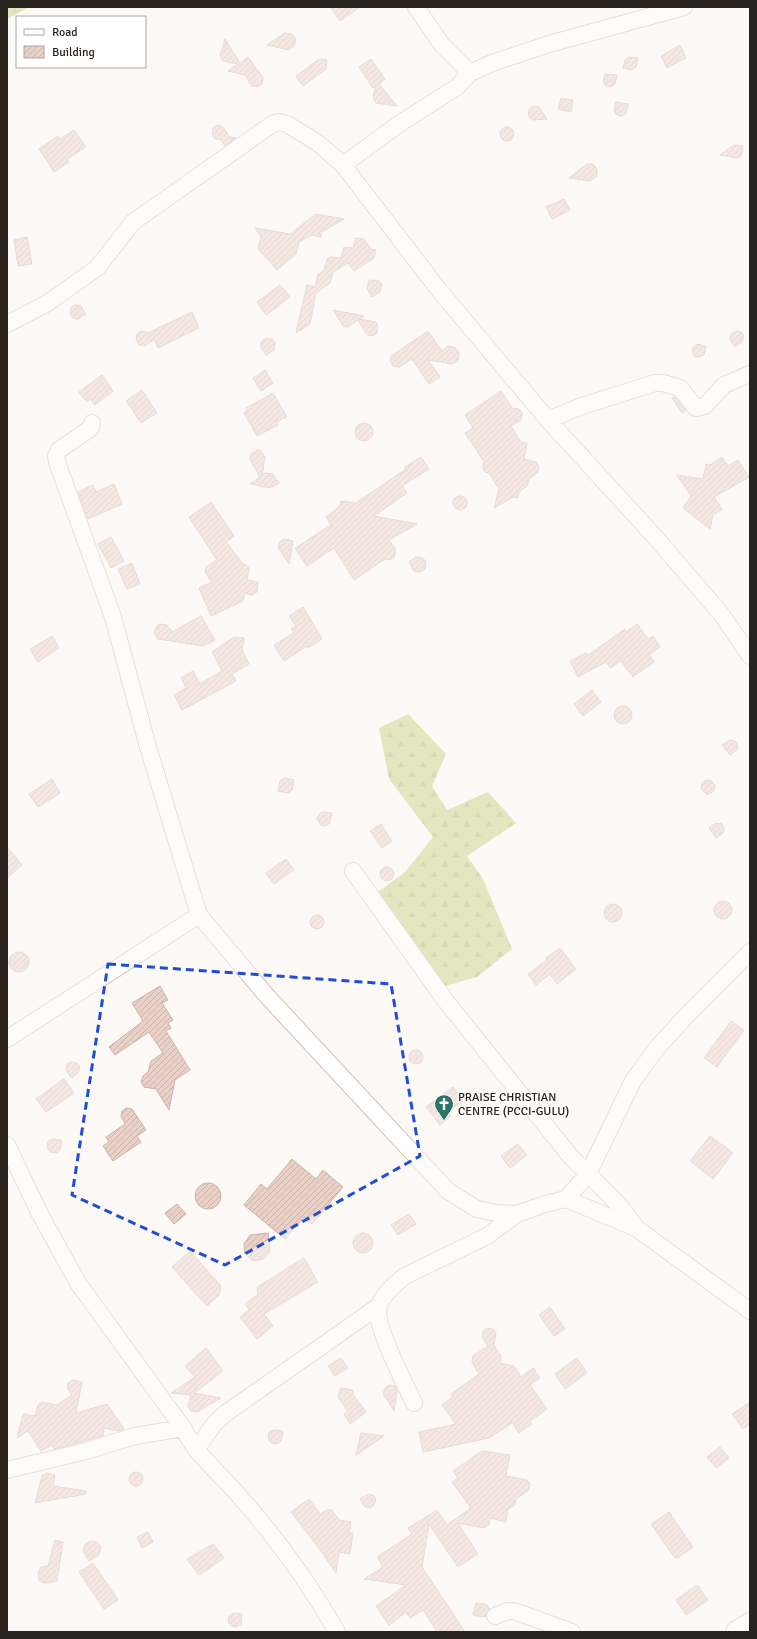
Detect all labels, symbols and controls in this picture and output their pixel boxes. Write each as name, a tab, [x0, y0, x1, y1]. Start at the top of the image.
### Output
legend	[16, 16, 146, 68]
text: Road	[52, 25, 78, 40]
text: Building	[52, 45, 95, 60]
place label: PRAISE CHRISTIAN CENTRE (PCCI-GULU)	[458, 1090, 569, 1119]
church icon: PRAISE CHRISTIAN CENTRE (PCCI-GULU)	[433, 1093, 455, 1121]

